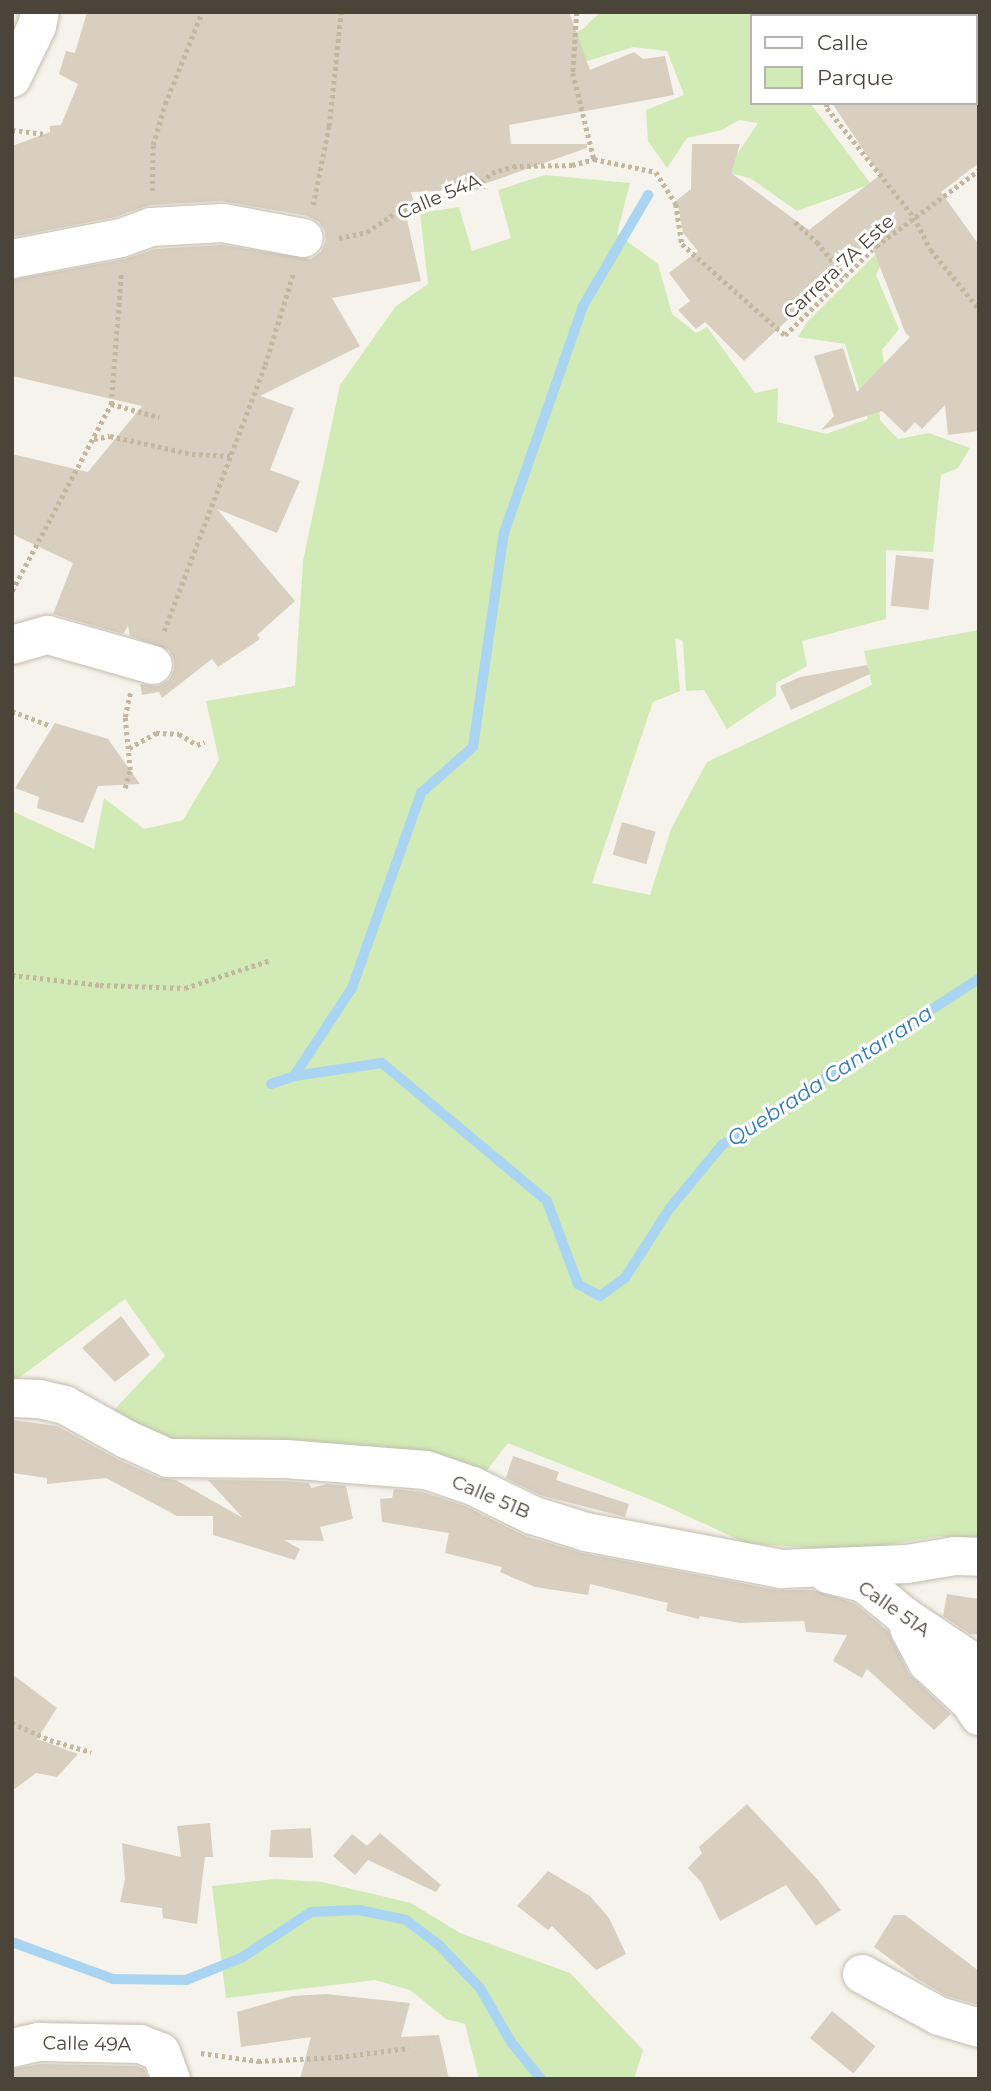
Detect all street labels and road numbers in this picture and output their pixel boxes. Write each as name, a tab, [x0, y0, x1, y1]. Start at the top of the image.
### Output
street label: Calle 54A	[394, 169, 484, 225]
street label: Carrera 7A Este	[779, 210, 899, 324]
street label: Calle 51B	[448, 1470, 534, 1524]
street label: Calle 51A	[854, 1576, 934, 1642]
street label: Calle 49A	[42, 2032, 132, 2056]

